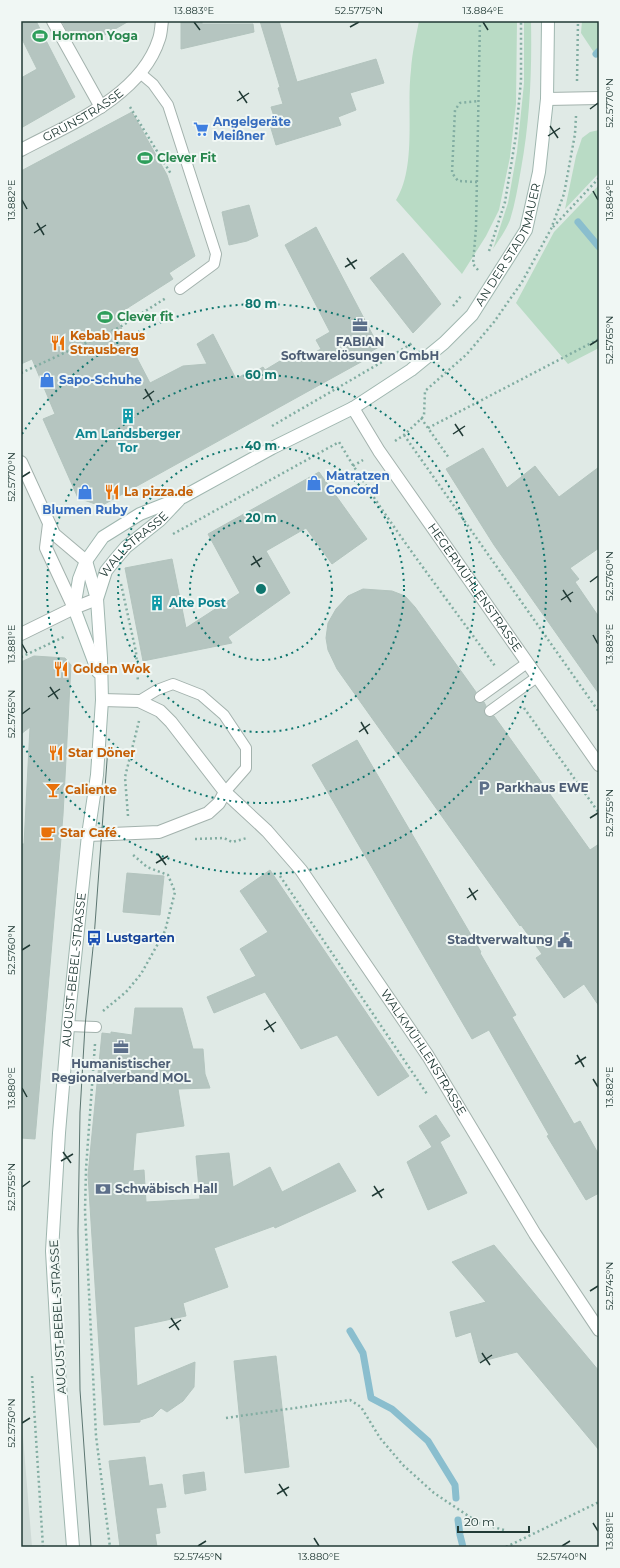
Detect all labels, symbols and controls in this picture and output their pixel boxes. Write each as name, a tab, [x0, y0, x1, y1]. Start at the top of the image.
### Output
text: 13.883°E	[174, 4, 215, 17]
text: 52.5775°N	[335, 4, 383, 17]
text: 13.884°E	[462, 4, 504, 17]
sports icon: Hormon Yoga	[31, 27, 49, 45]
place label: Hormon Yoga	[52, 28, 138, 43]
text: 52.5770°N	[603, 78, 616, 128]
street label: GRÜNSTRASSE	[40, 85, 126, 145]
place label: Angelgeräte Meißner	[212, 114, 291, 143]
supermarket icon: Angelgeräte Meißner	[192, 120, 210, 138]
sports icon: Clever Fit	[136, 149, 154, 167]
place label: Clever Fit	[157, 150, 217, 165]
text: 13.882°E	[5, 179, 18, 220]
text: 13.884°E	[603, 179, 616, 221]
street label: AN DER STADTMAUER	[472, 181, 543, 309]
text: 80 m	[245, 296, 277, 311]
sports icon: Clever fit	[96, 308, 114, 326]
place label: Clever fit	[117, 309, 174, 324]
office icon: FABIAN Softwarelösungen GmbH	[351, 316, 369, 334]
text: 52.5765°N	[603, 316, 616, 364]
place label: Kebab Haus Strausberg	[70, 328, 146, 357]
restaurant icon: Kebab Haus Strausberg	[49, 334, 67, 352]
place label: FABIAN Softwarelösungen GmbH	[281, 334, 439, 363]
text: 60 m	[245, 367, 277, 382]
shop icon: Sapo-Schuhe	[38, 371, 56, 389]
place label: Sapo-Schuhe	[59, 372, 142, 387]
building icon: Am Landsberger Tor	[119, 407, 137, 425]
place label: Am Landsberger Tor	[75, 426, 180, 455]
text: 40 m	[245, 438, 277, 453]
text: 52.5770°N	[5, 452, 18, 502]
place label: Matratzen Concord	[326, 468, 390, 497]
shop icon: Matratzen Concord	[305, 474, 323, 492]
shop icon: Blumen Ruby	[76, 483, 94, 501]
restaurant icon: La pizza.de	[103, 483, 121, 501]
place label: La pizza.de	[124, 484, 194, 499]
place label: Blumen Ruby	[42, 502, 128, 517]
street label: WALLSTRASSE	[96, 508, 171, 580]
text: 20 m	[245, 510, 277, 525]
street label: HEGERMÜHLENSTRASSE	[425, 520, 525, 655]
text: 52.5760°N	[603, 551, 616, 601]
centre of rings	[254, 582, 268, 596]
building icon: Alte Post	[148, 594, 166, 612]
place label: Alte Post	[168, 595, 227, 610]
text: 13.883°E	[603, 623, 616, 664]
text: 13.881°E	[5, 624, 18, 663]
restaurant icon: Golden Wok	[52, 660, 70, 678]
place label: Golden Wok	[73, 661, 150, 676]
text: 52.5765°N	[5, 690, 18, 738]
restaurant icon: Star Döner	[47, 744, 65, 762]
place label: Star Döner	[68, 745, 136, 760]
parking icon: Parkhaus EWE	[475, 779, 493, 797]
place label: Parkhaus EWE	[496, 780, 588, 795]
bar icon: Caliente	[44, 781, 62, 799]
place label: Caliente	[65, 782, 117, 797]
text: 52.5755°N	[603, 789, 616, 837]
cafe icon: Star Café	[39, 824, 57, 842]
place label: Star Café	[60, 825, 117, 840]
street label: AUGUST-BEBEL-STRASSE	[58, 892, 89, 1047]
text: 52.5760°N	[5, 925, 18, 975]
bus stop icon: Lustgarten	[85, 929, 103, 947]
place label: Lustgarten	[106, 930, 175, 945]
public building icon: Stadtverwaltung	[556, 931, 574, 949]
place label: Stadtverwaltung	[447, 932, 553, 947]
street label: WALKMÜHLENSTRASSE	[378, 986, 470, 1118]
office icon: Humanistischer Regionalverband MOL	[112, 1038, 130, 1056]
place label: Humanistischer Regionalverband MOL	[51, 1056, 192, 1085]
text: 13.882°E	[603, 1066, 616, 1107]
text: 13.880°E	[5, 1067, 18, 1109]
text: 52.5755°N	[5, 1163, 18, 1211]
bank icon: Schwäbisch Hall	[94, 1180, 112, 1198]
place label: Schwäbisch Hall	[115, 1181, 218, 1196]
street label: AUGUST-BEBEL-STRASSE	[46, 1239, 69, 1395]
text: 52.5745°N	[603, 1262, 616, 1310]
text: 52.5750°N	[5, 1398, 18, 1448]
scale bar	[458, 1508, 529, 1534]
text: 13.881°E	[603, 1511, 616, 1550]
text: 20 m	[464, 1514, 495, 1529]
text: 52.5745°N	[174, 1550, 222, 1563]
text: 13.880°E	[298, 1550, 340, 1563]
text: 52.5740°N	[537, 1550, 587, 1563]

